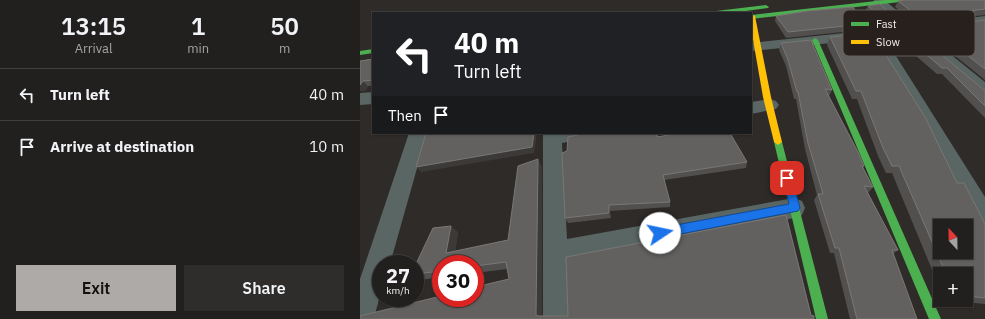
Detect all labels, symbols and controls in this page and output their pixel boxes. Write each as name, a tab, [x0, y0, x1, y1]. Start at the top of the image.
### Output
text: 13:15	[61, 10, 126, 42]
text: 1	[191, 10, 205, 42]
text: 50	[270, 10, 299, 42]
legend	[843, 10, 975, 56]
text: Fast	[876, 17, 897, 31]
text: 40 m	[454, 24, 519, 61]
icon: left	[388, 28, 440, 80]
text: Slow	[876, 35, 900, 49]
text: Arrival	[75, 40, 113, 57]
text: min	[187, 40, 209, 57]
text: m	[279, 40, 290, 57]
text: Turn left	[454, 60, 522, 83]
icon: left	[16, 84, 38, 106]
text: Turn left	[50, 85, 110, 104]
text: 40 m	[309, 85, 344, 104]
icon: arrive	[430, 104, 452, 126]
text: Then	[388, 106, 422, 125]
icon: arrive	[16, 136, 38, 158]
text: Arrive at destination	[50, 137, 194, 156]
text: 10 m	[309, 137, 344, 156]
pin	[770, 161, 804, 195]
icon: arrive	[776, 167, 798, 189]
position arrow	[639, 212, 681, 254]
north arrow	[933, 219, 973, 259]
map controls	[933, 219, 973, 307]
speed limit sign: 30	[432, 255, 484, 307]
text: 27	[386, 262, 410, 289]
button: Exit	[16, 265, 176, 311]
button: Share	[184, 265, 344, 311]
button: +	[933, 267, 973, 307]
text: km/h	[386, 284, 410, 297]

